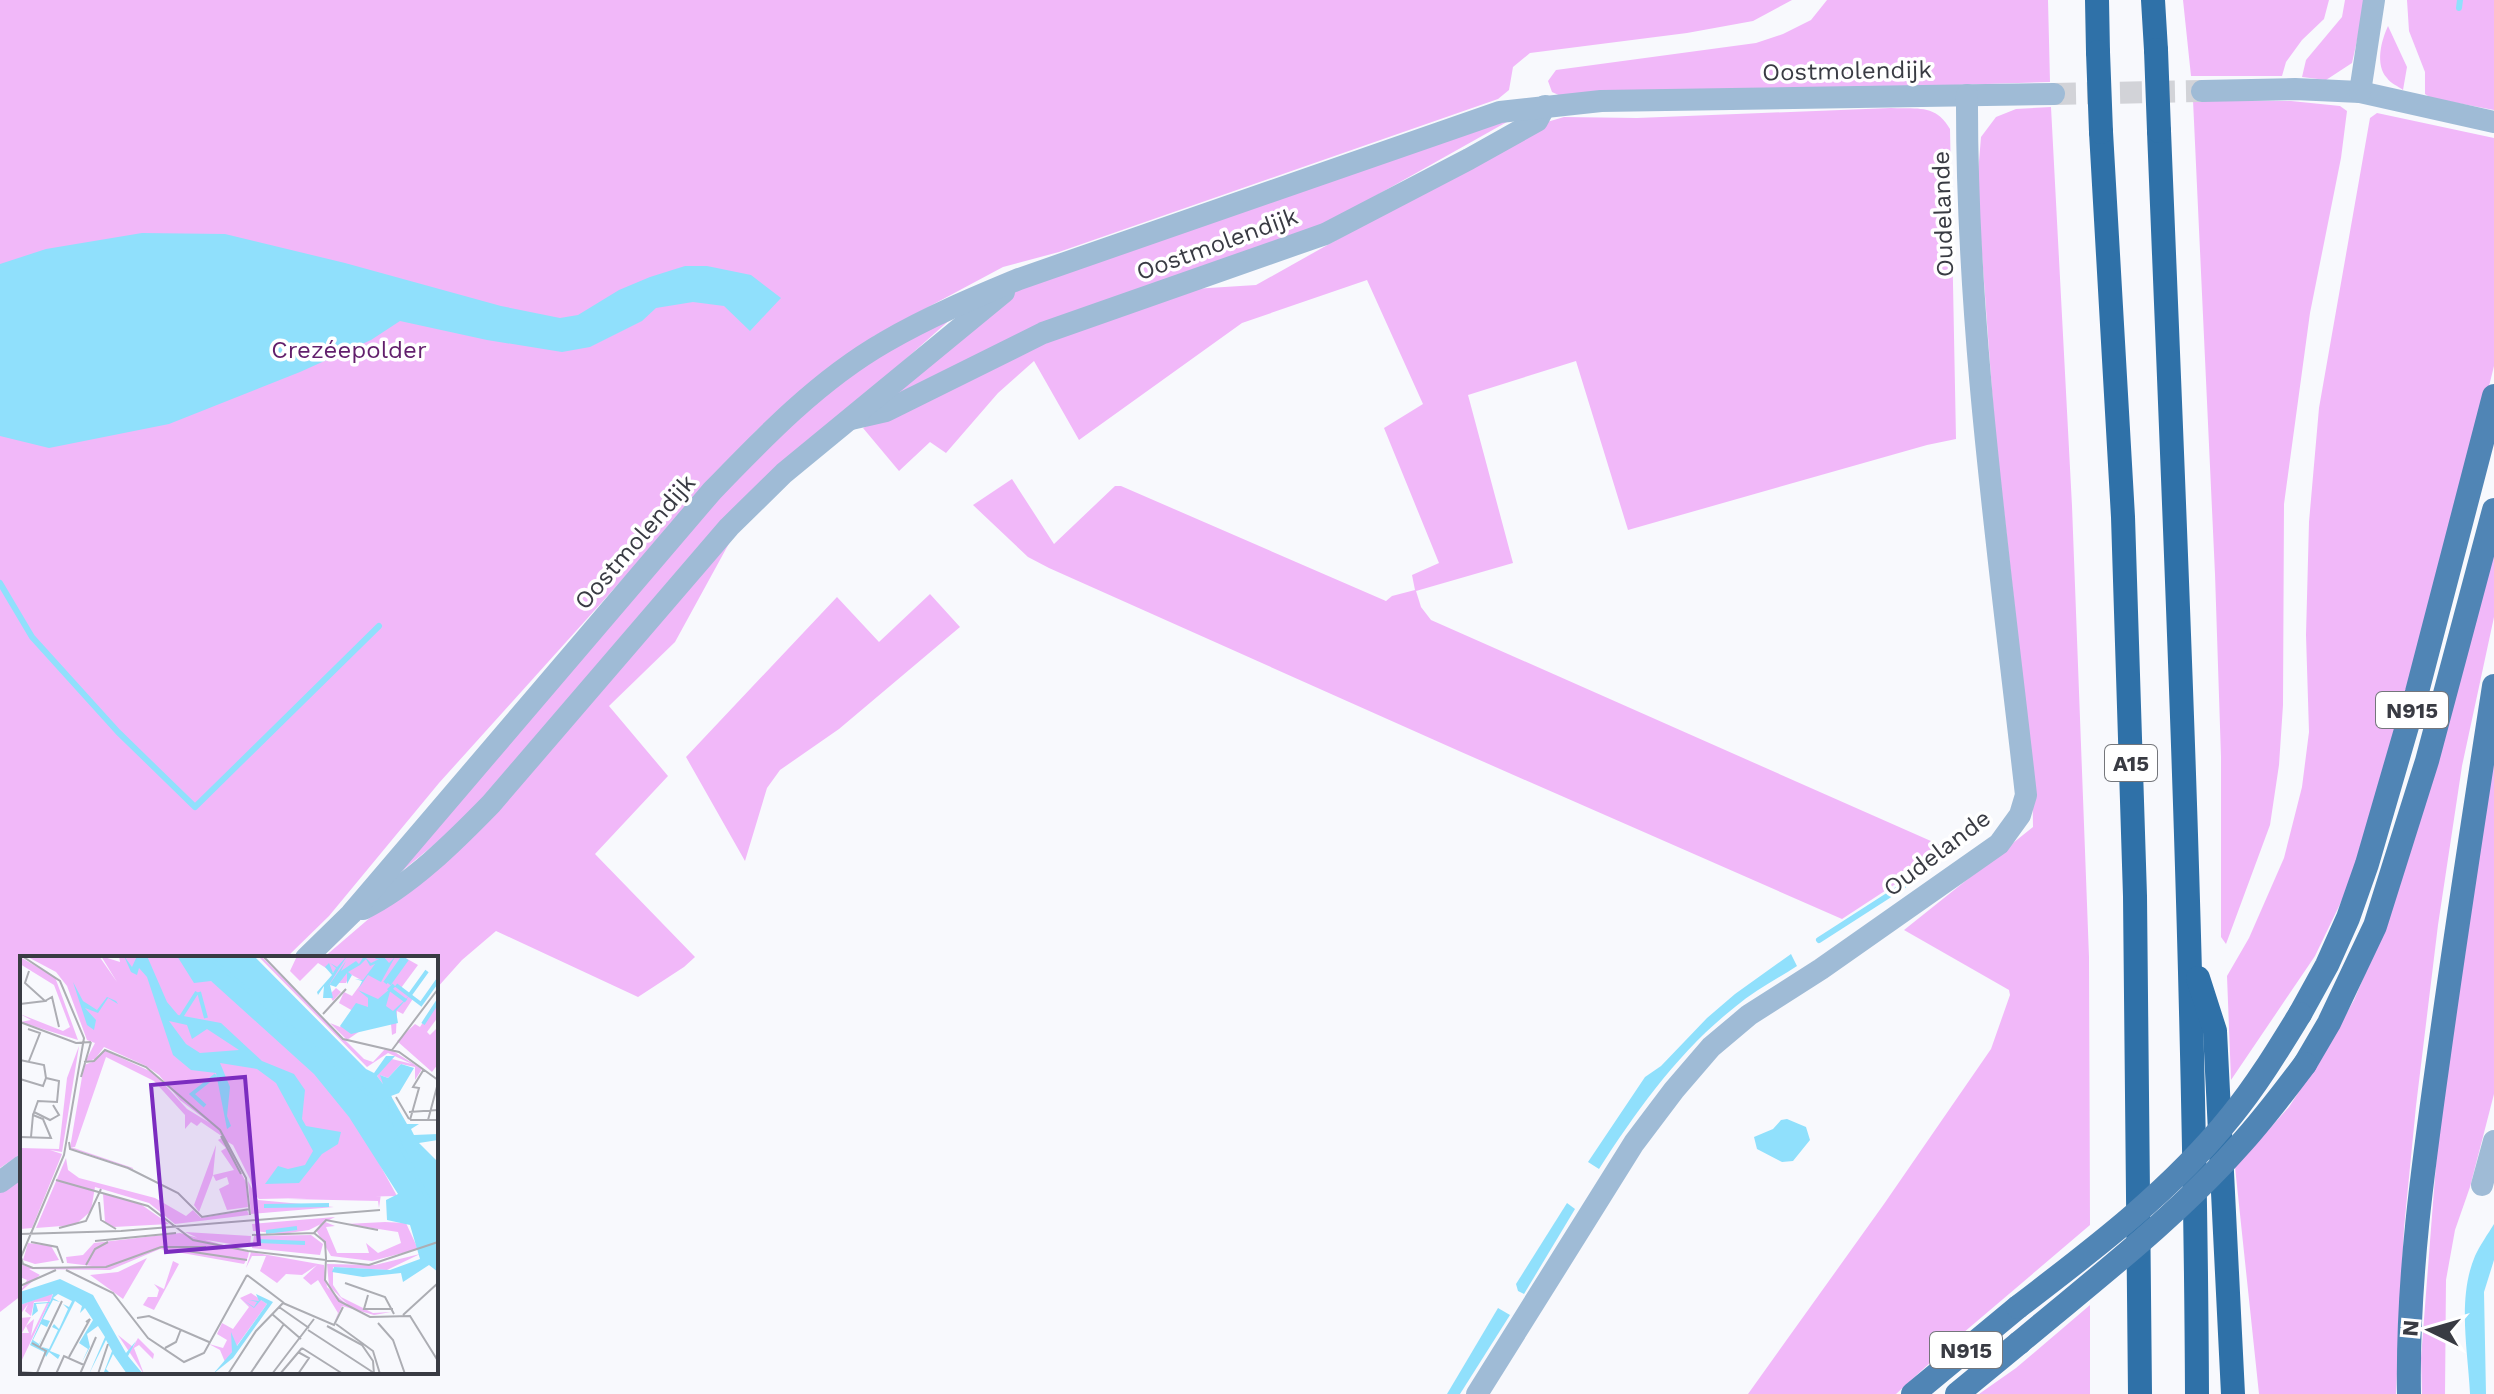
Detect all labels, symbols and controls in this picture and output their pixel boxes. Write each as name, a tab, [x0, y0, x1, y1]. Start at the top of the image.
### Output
street label: Oostmolendijk	[1762, 56, 1933, 86]
street label: Oudelande	[1927, 150, 1959, 278]
street label: Oostmolendijk	[1132, 202, 1302, 286]
park label: Crezéepolder	[271, 336, 427, 364]
street label: Oostmolendijk	[569, 468, 702, 615]
road number: N915	[2376, 692, 2448, 728]
road number: A15	[2105, 745, 2157, 781]
street label: Oudelande	[1878, 804, 1996, 902]
inset map	[20, 956, 438, 1374]
north arrow	[2390, 1290, 2470, 1370]
text: N	[2397, 1319, 2424, 1338]
road number: N915	[1930, 1332, 2002, 1368]

